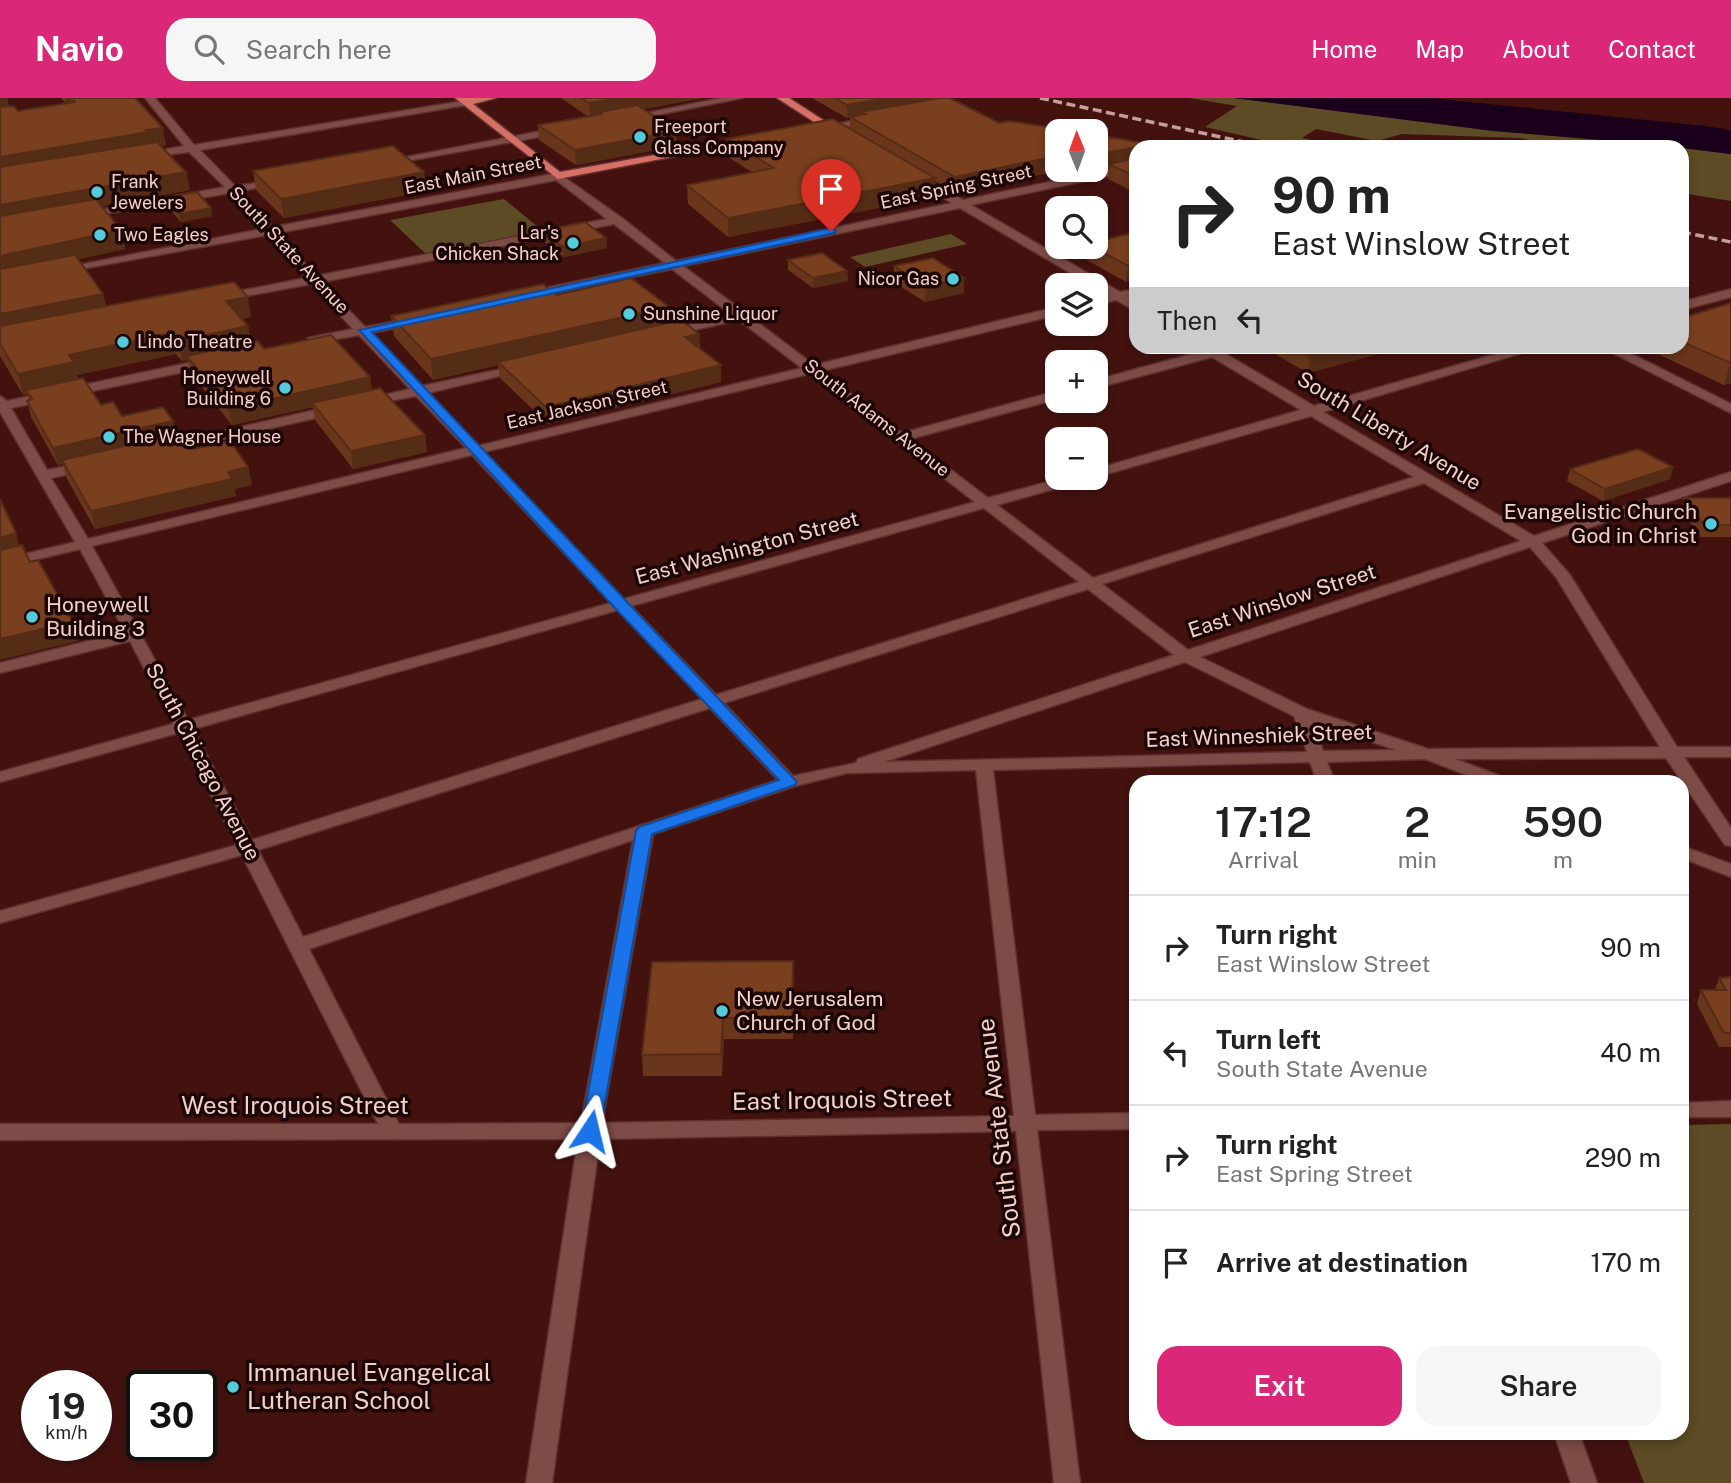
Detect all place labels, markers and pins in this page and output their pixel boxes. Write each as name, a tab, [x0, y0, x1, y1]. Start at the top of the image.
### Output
place label: Freeport Glass Company	[654, 116, 784, 158]
marker: Freeport Glass Company	[632, 129, 648, 145]
pin	[801, 159, 861, 231]
place label: Frank Jewelers	[111, 171, 183, 213]
marker: Frank Jewelers	[89, 184, 105, 200]
place label: Lar's Chicken Shack	[435, 222, 559, 264]
place label: Two Eagles	[114, 224, 209, 245]
marker: Two Eagles	[92, 227, 108, 243]
marker: Lar's Chicken Shack	[565, 235, 581, 251]
place label: Nicor Gas	[857, 268, 939, 289]
marker: Nicor Gas	[945, 271, 961, 287]
place label: Sunshine Liquor	[643, 303, 778, 324]
marker: Sunshine Liquor	[621, 306, 637, 322]
place label: Lindo Theatre	[137, 331, 252, 352]
marker: Lindo Theatre	[115, 334, 131, 350]
place label: Honeywell Building 6	[182, 367, 271, 409]
marker: Honeywell Building 6	[277, 380, 293, 396]
place label: The Wagner House	[123, 426, 281, 447]
marker: The Wagner House	[101, 429, 117, 445]
place label: Evangelistic Church God in Christ	[1504, 499, 1697, 548]
marker: Evangelistic Church God in Christ	[1703, 516, 1719, 532]
place label: Honeywell Building 3	[46, 592, 150, 641]
marker: Honeywell Building 3	[24, 609, 40, 625]
place label: New Jerusalem Church of God	[736, 986, 883, 1035]
marker: New Jerusalem Church of God	[714, 1003, 730, 1019]
place label: Immanuel Evangelical Lutheran School	[247, 1358, 491, 1414]
marker: Immanuel Evangelical Lutheran School	[225, 1379, 241, 1395]

